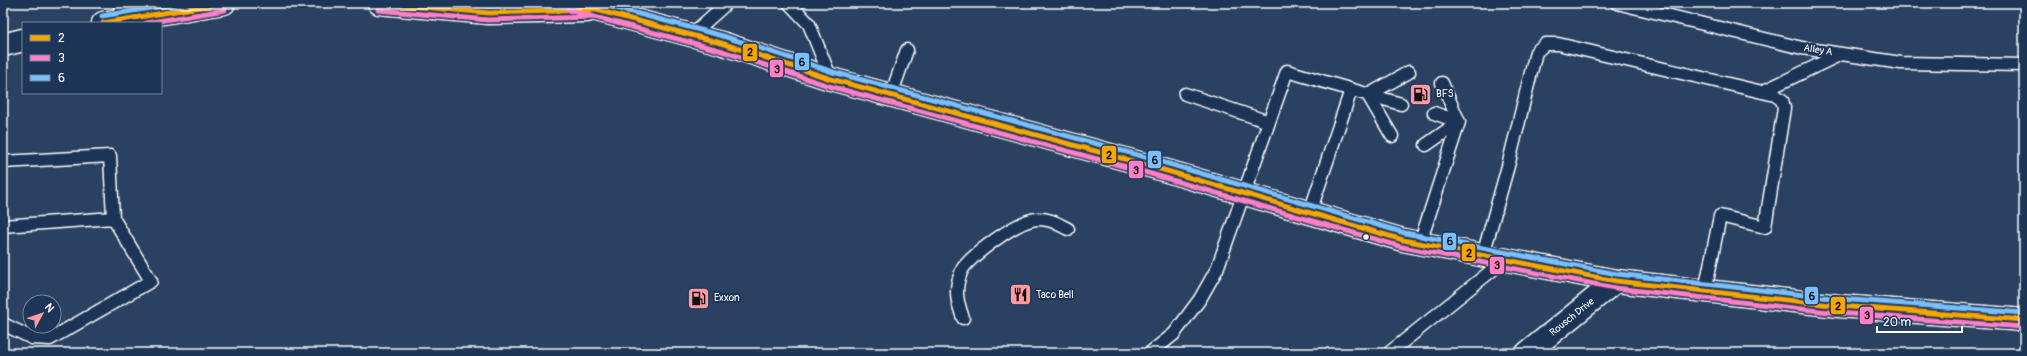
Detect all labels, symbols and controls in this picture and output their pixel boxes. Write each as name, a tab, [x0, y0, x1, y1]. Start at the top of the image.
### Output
legend	[22, 22, 162, 94]
text: 2	[58, 31, 65, 46]
street label: Alley A	[1803, 42, 1834, 58]
line badge: 2	[742, 43, 758, 62]
text: 2	[747, 46, 753, 59]
text: 3	[58, 51, 65, 66]
line badge: 6	[794, 52, 810, 71]
text: 6	[799, 56, 806, 69]
line badge: 3	[769, 59, 784, 78]
text: 3	[774, 63, 780, 76]
text: 6	[58, 71, 65, 86]
fuel station icon: BFS	[1408, 81, 1434, 107]
place label: BFS	[1436, 88, 1454, 100]
line badge: 2	[1101, 145, 1117, 164]
text: 2	[1106, 149, 1112, 162]
line badge: 6	[1147, 150, 1162, 169]
text: 6	[1152, 154, 1159, 167]
line badge: 3	[1128, 160, 1144, 179]
text: 3	[1133, 164, 1139, 177]
unlabelled marker	[1361, 232, 1371, 242]
line badge: 6	[1442, 232, 1457, 251]
text: 6	[1447, 235, 1454, 248]
line badge: 2	[1461, 243, 1476, 262]
text: 2	[1466, 247, 1472, 260]
line badge: 3	[1489, 256, 1505, 275]
text: 3	[1494, 259, 1500, 272]
restaurant icon: Taco Bell	[1008, 282, 1034, 308]
fuel station icon: Exxon	[686, 285, 712, 311]
line badge: 6	[1804, 286, 1819, 305]
place label: Taco Bell	[1036, 289, 1074, 301]
text: 6	[1809, 290, 1816, 303]
place label: Exxon	[714, 292, 740, 304]
north arrow	[22, 294, 62, 334]
street label: Rousch Drive	[1547, 295, 1597, 339]
line badge: 2	[1830, 296, 1846, 315]
text: 2	[1835, 300, 1841, 313]
text: N	[42, 301, 57, 315]
line badge: 3	[1859, 306, 1874, 325]
scale bar	[1877, 308, 1962, 334]
text: 3	[1864, 309, 1870, 322]
text: 20 m	[1883, 315, 1912, 330]

